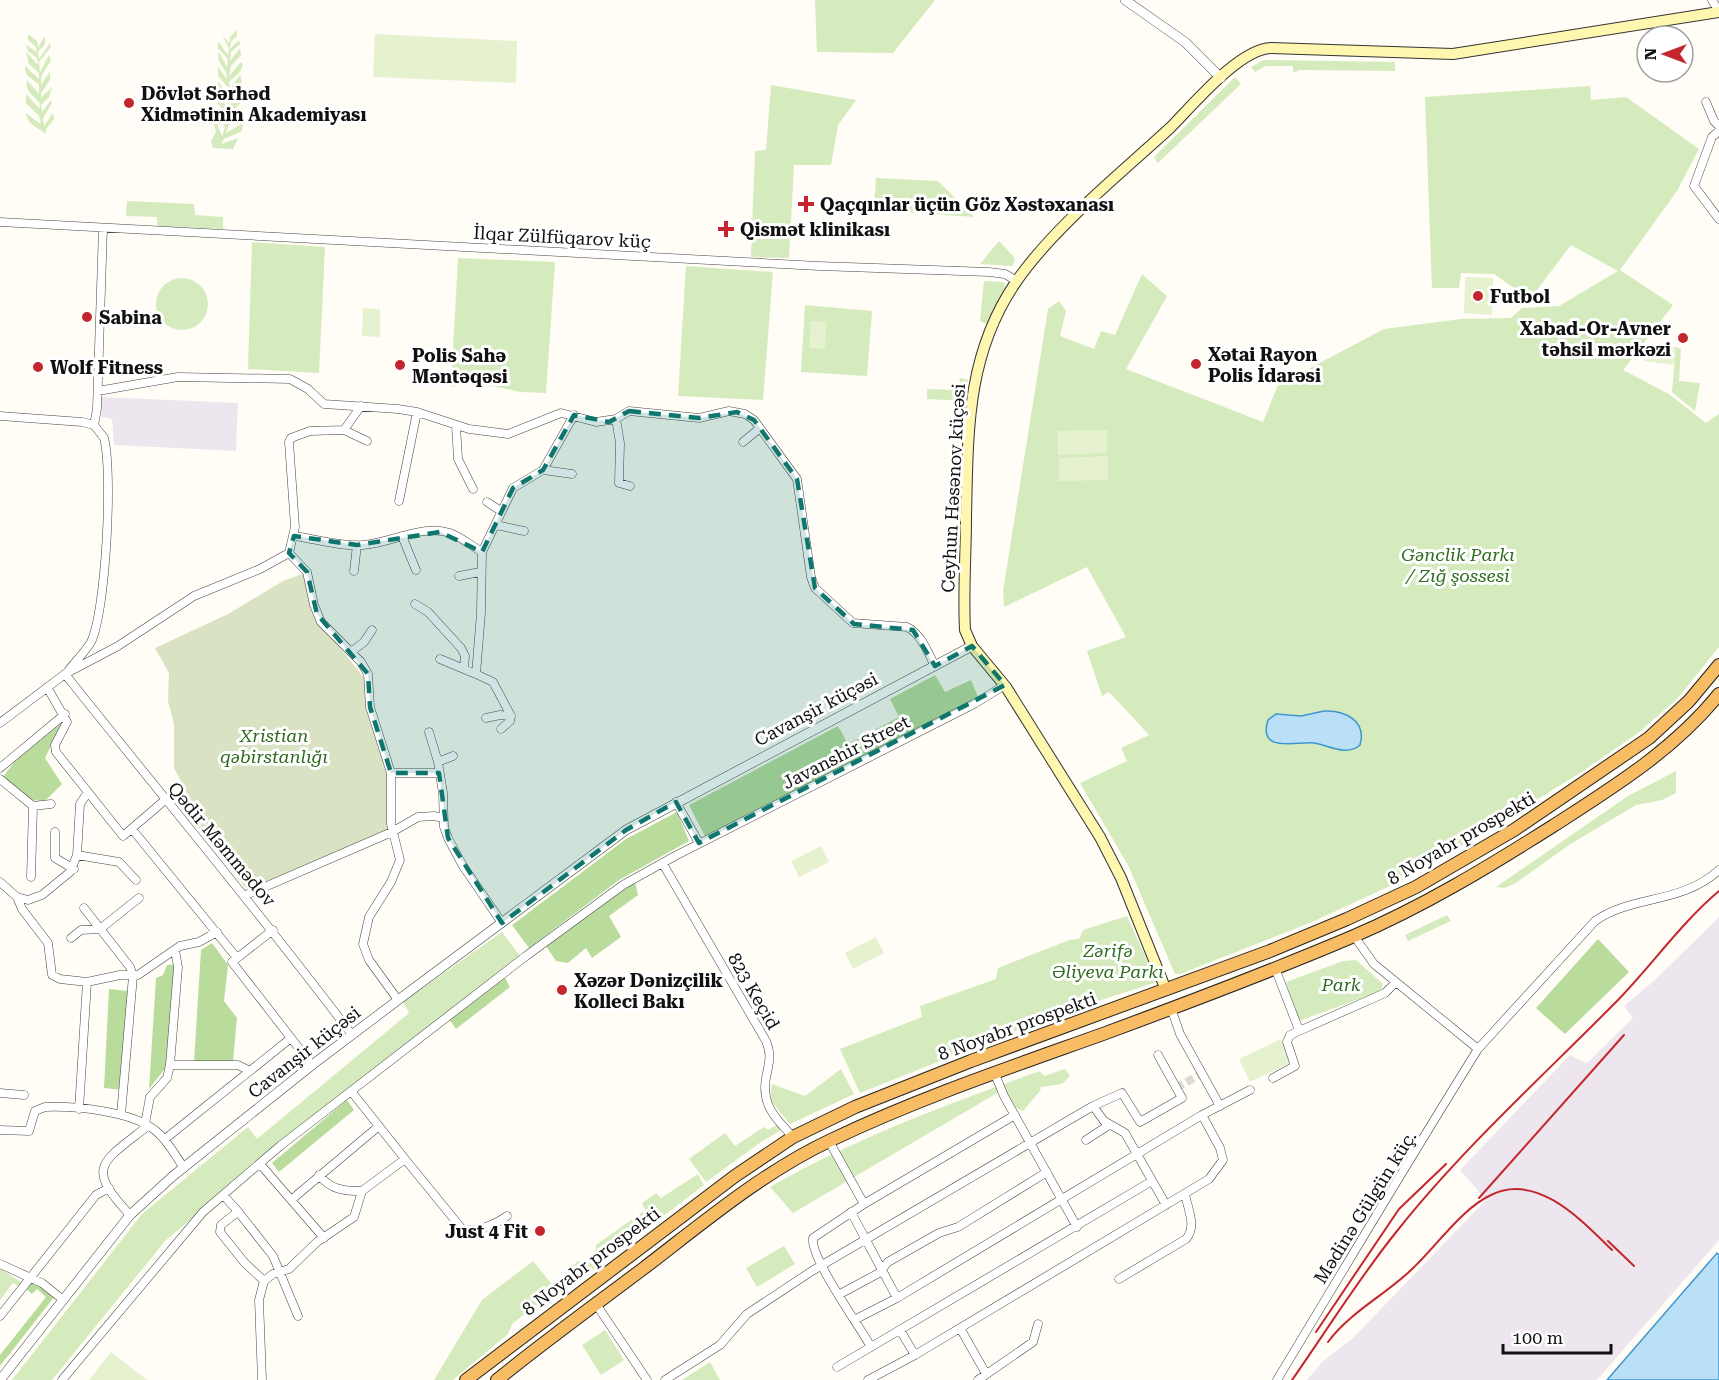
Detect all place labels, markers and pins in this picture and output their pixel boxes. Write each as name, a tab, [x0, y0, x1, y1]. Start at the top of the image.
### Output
place label: Dövlət Sərhəd Xidmətinin Akademiyası	[141, 83, 366, 125]
marker: Dövlət Sərhəd Xidmətinin Akademiyası	[122, 96, 136, 110]
place label: Qaçqınlar üçün Göz Xəstəxanası	[820, 194, 1114, 215]
marker: Qaçqınlar üçün Göz Xəstəxanası	[797, 195, 815, 213]
place label: Qismət klinikası	[740, 219, 890, 240]
marker: Qismət klinikası	[717, 220, 735, 238]
place label: Futbol	[1490, 286, 1550, 307]
marker: Futbol	[1471, 289, 1485, 303]
place label: Sabina	[99, 307, 162, 328]
marker: Sabina	[80, 310, 94, 324]
place label: Xabad-Or-Avner təhsil mərkəzi	[1520, 318, 1671, 360]
marker: Xabad-Or-Avner təhsil mərkəzi	[1676, 331, 1690, 345]
place label: Xətai Rayon Polis İdarəsi	[1208, 344, 1321, 386]
place label: Polis Sahə Məntəqəsi	[412, 345, 508, 387]
place label: Wolf Fitness	[50, 357, 163, 378]
marker: Xətai Rayon Polis İdarəsi	[1189, 357, 1203, 371]
marker: Polis Sahə Məntəqəsi	[393, 358, 407, 372]
marker: Wolf Fitness	[31, 360, 45, 374]
place label: Xəzər Dənizçilik Kolleci Bakı	[574, 970, 723, 1012]
marker: Xəzər Dənizçilik Kolleci Bakı	[555, 983, 569, 997]
place label: Just 4 Fit	[445, 1221, 528, 1242]
marker: Just 4 Fit	[533, 1224, 547, 1238]

